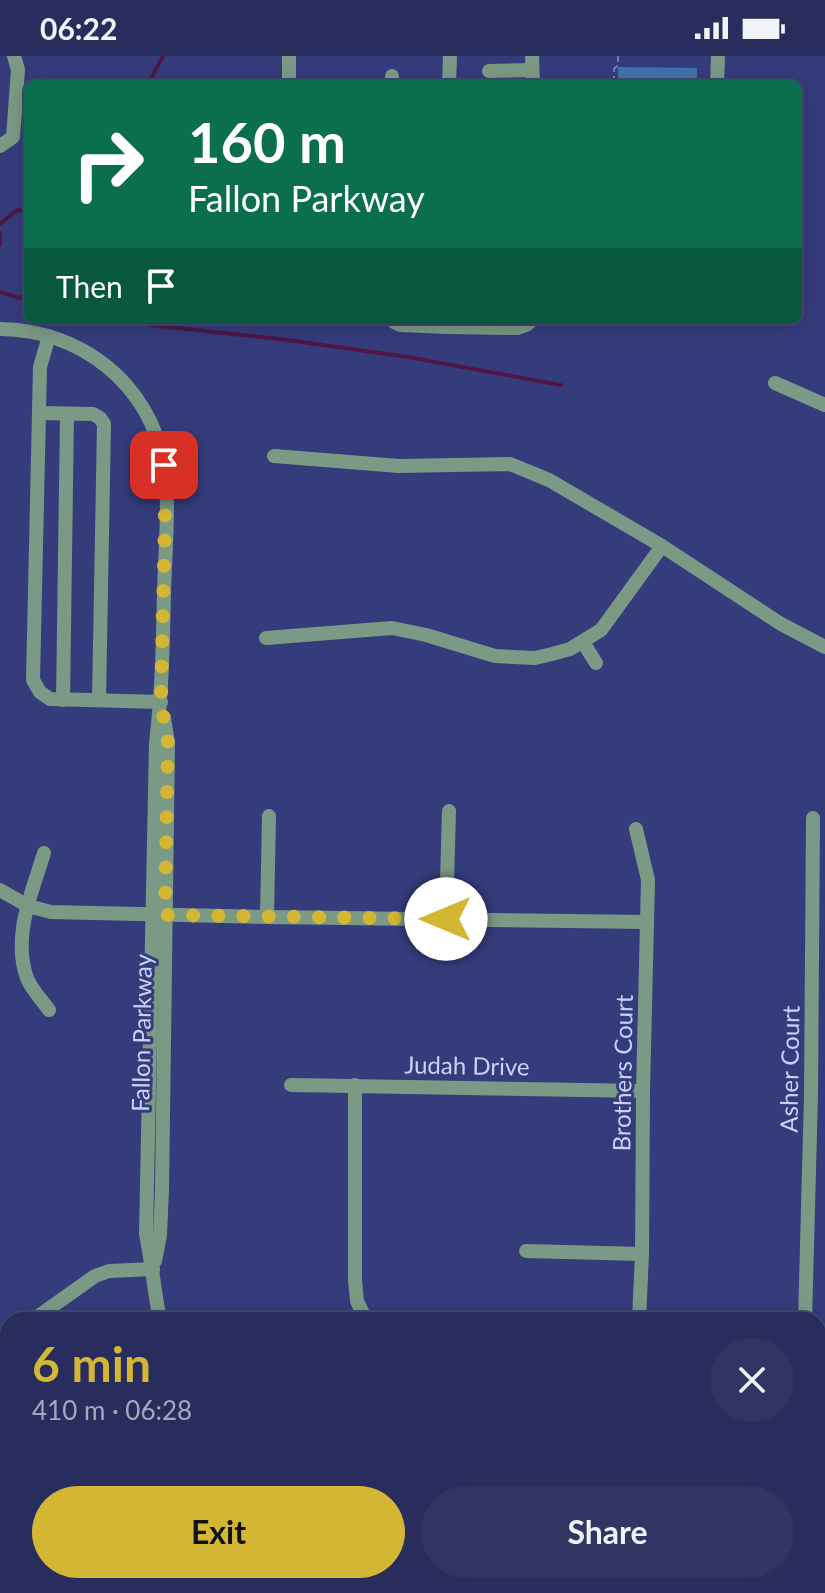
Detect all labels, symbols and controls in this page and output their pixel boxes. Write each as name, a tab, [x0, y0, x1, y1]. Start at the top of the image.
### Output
text: 06:22	[40, 10, 117, 46]
text: 160 m	[188, 108, 346, 175]
icon: right	[56, 112, 160, 216]
text: Fallon Parkway	[188, 176, 425, 220]
icon: arrive	[139, 264, 183, 308]
text: Then	[56, 268, 123, 304]
pin	[130, 431, 198, 499]
icon: arrive	[142, 443, 186, 487]
position arrow	[404, 877, 488, 961]
street label: Fallon Parkway	[125, 953, 157, 1112]
street label: Brothers Court	[606, 994, 638, 1152]
street label: Asher Court	[773, 1005, 805, 1133]
street label: Judah Drive	[404, 1049, 530, 1081]
text: 6 min	[32, 1335, 151, 1392]
button: close	[710, 1338, 794, 1422]
text: 410 m · 06:28	[32, 1394, 192, 1426]
button: Exit	[32, 1486, 405, 1578]
button: Share	[421, 1486, 794, 1578]

